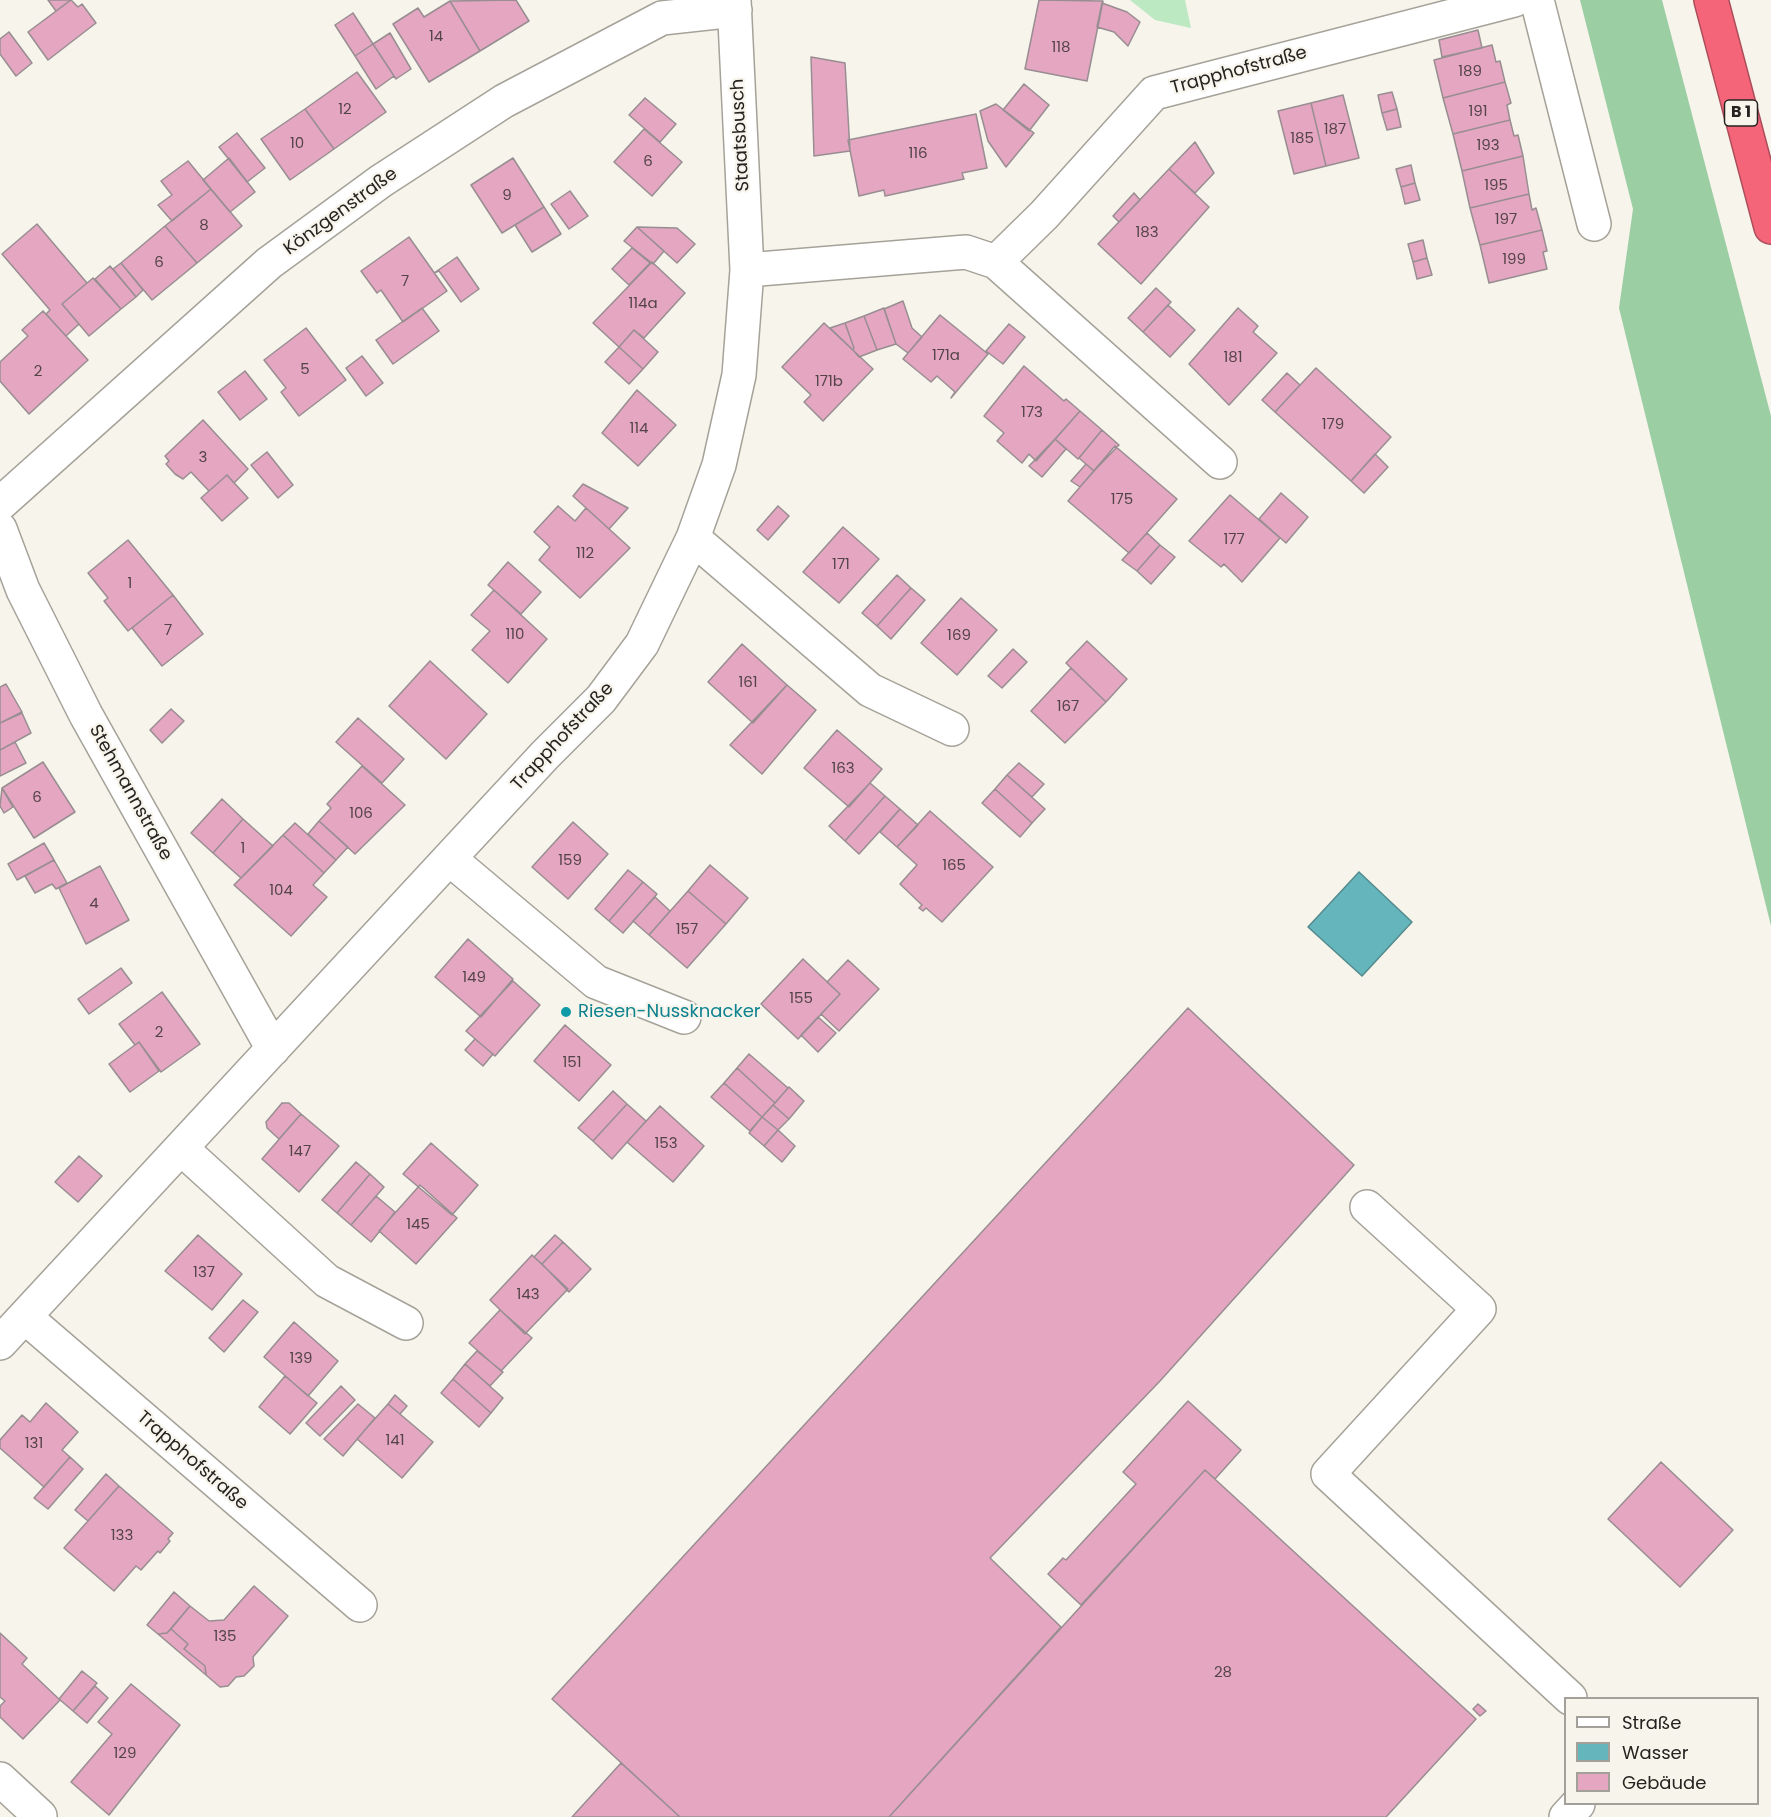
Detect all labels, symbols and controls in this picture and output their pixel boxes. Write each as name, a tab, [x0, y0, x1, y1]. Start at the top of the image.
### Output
house number: 14	[429, 28, 443, 46]
house number: 118	[1051, 39, 1071, 57]
street label: Trapphofstraße	[1169, 42, 1309, 100]
house number: 189	[1458, 63, 1482, 81]
street label: Staatsbusch	[727, 78, 755, 192]
road number: B 1	[1724, 100, 1758, 126]
house number: 12	[338, 101, 352, 119]
house number: 191	[1468, 103, 1488, 121]
house number: 187	[1324, 121, 1346, 139]
house number: 185	[1290, 130, 1314, 148]
house number: 10	[290, 135, 304, 153]
house number: 193	[1476, 137, 1500, 155]
house number: 116	[908, 145, 928, 163]
house number: 6	[643, 153, 653, 171]
street label: Könzgenstraße	[280, 164, 402, 260]
house number: 195	[1484, 177, 1508, 195]
house number: 9	[502, 187, 512, 205]
house number: 197	[1495, 211, 1517, 229]
house number: 8	[199, 217, 209, 235]
house number: 183	[1135, 224, 1159, 242]
house number: 199	[1502, 251, 1526, 269]
house number: 6	[154, 254, 164, 272]
house number: 7	[401, 273, 409, 291]
house number: 114a	[628, 295, 658, 313]
house number: 171a	[932, 347, 960, 365]
house number: 181	[1223, 349, 1243, 367]
house number: 5	[300, 361, 310, 379]
house number: 2	[34, 363, 42, 381]
house number: 171b	[815, 373, 843, 391]
house number: 173	[1021, 404, 1043, 422]
house number: 179	[1322, 416, 1344, 434]
house number: 114	[629, 420, 649, 438]
house number: 3	[199, 449, 207, 467]
house number: 175	[1111, 491, 1133, 509]
house number: 177	[1223, 531, 1245, 549]
house number: 112	[576, 545, 594, 563]
house number: 171	[832, 556, 850, 574]
house number: 1	[128, 575, 132, 593]
house number: 7	[164, 622, 172, 640]
house number: 110	[505, 626, 525, 644]
house number: 169	[947, 627, 971, 645]
house number: 161	[738, 674, 758, 692]
street label: Trapphofstraße	[507, 678, 619, 796]
house number: 167	[1057, 698, 1079, 716]
street label: Stehmannstraße	[84, 721, 176, 865]
house number: 163	[831, 760, 855, 778]
house number: 6	[32, 789, 42, 807]
house number: 106	[349, 805, 373, 823]
house number: 1	[241, 840, 245, 858]
house number: 159	[558, 852, 582, 870]
house number: 165	[942, 857, 966, 875]
house number: 104	[269, 882, 293, 900]
house number: 4	[89, 895, 99, 913]
house number: 157	[676, 921, 698, 939]
house number: 149	[462, 969, 486, 987]
house number: 155	[789, 990, 813, 1008]
place label: Riesen-Nussknacker	[578, 1001, 761, 1023]
marker: Riesen-Nussknacker	[559, 1005, 573, 1019]
house number: 2	[155, 1024, 163, 1042]
house number: 151	[562, 1054, 582, 1072]
house number: 153	[654, 1135, 678, 1153]
house number: 147	[289, 1143, 311, 1161]
house number: 145	[406, 1216, 430, 1234]
house number: 137	[193, 1264, 215, 1282]
house number: 143	[516, 1286, 540, 1304]
house number: 139	[289, 1350, 313, 1368]
street label: Trapphofstraße	[132, 1407, 252, 1515]
house number: 141	[385, 1432, 405, 1450]
house number: 131	[25, 1435, 43, 1453]
house number: 133	[111, 1527, 133, 1545]
house number: 135	[213, 1628, 237, 1646]
house number: 28	[1214, 1664, 1232, 1682]
legend	[1564, 1697, 1759, 1805]
text: Straße	[1622, 1710, 1681, 1735]
text: Wasser	[1622, 1740, 1688, 1765]
house number: 129	[114, 1745, 136, 1763]
text: Gebäude	[1622, 1770, 1706, 1795]

